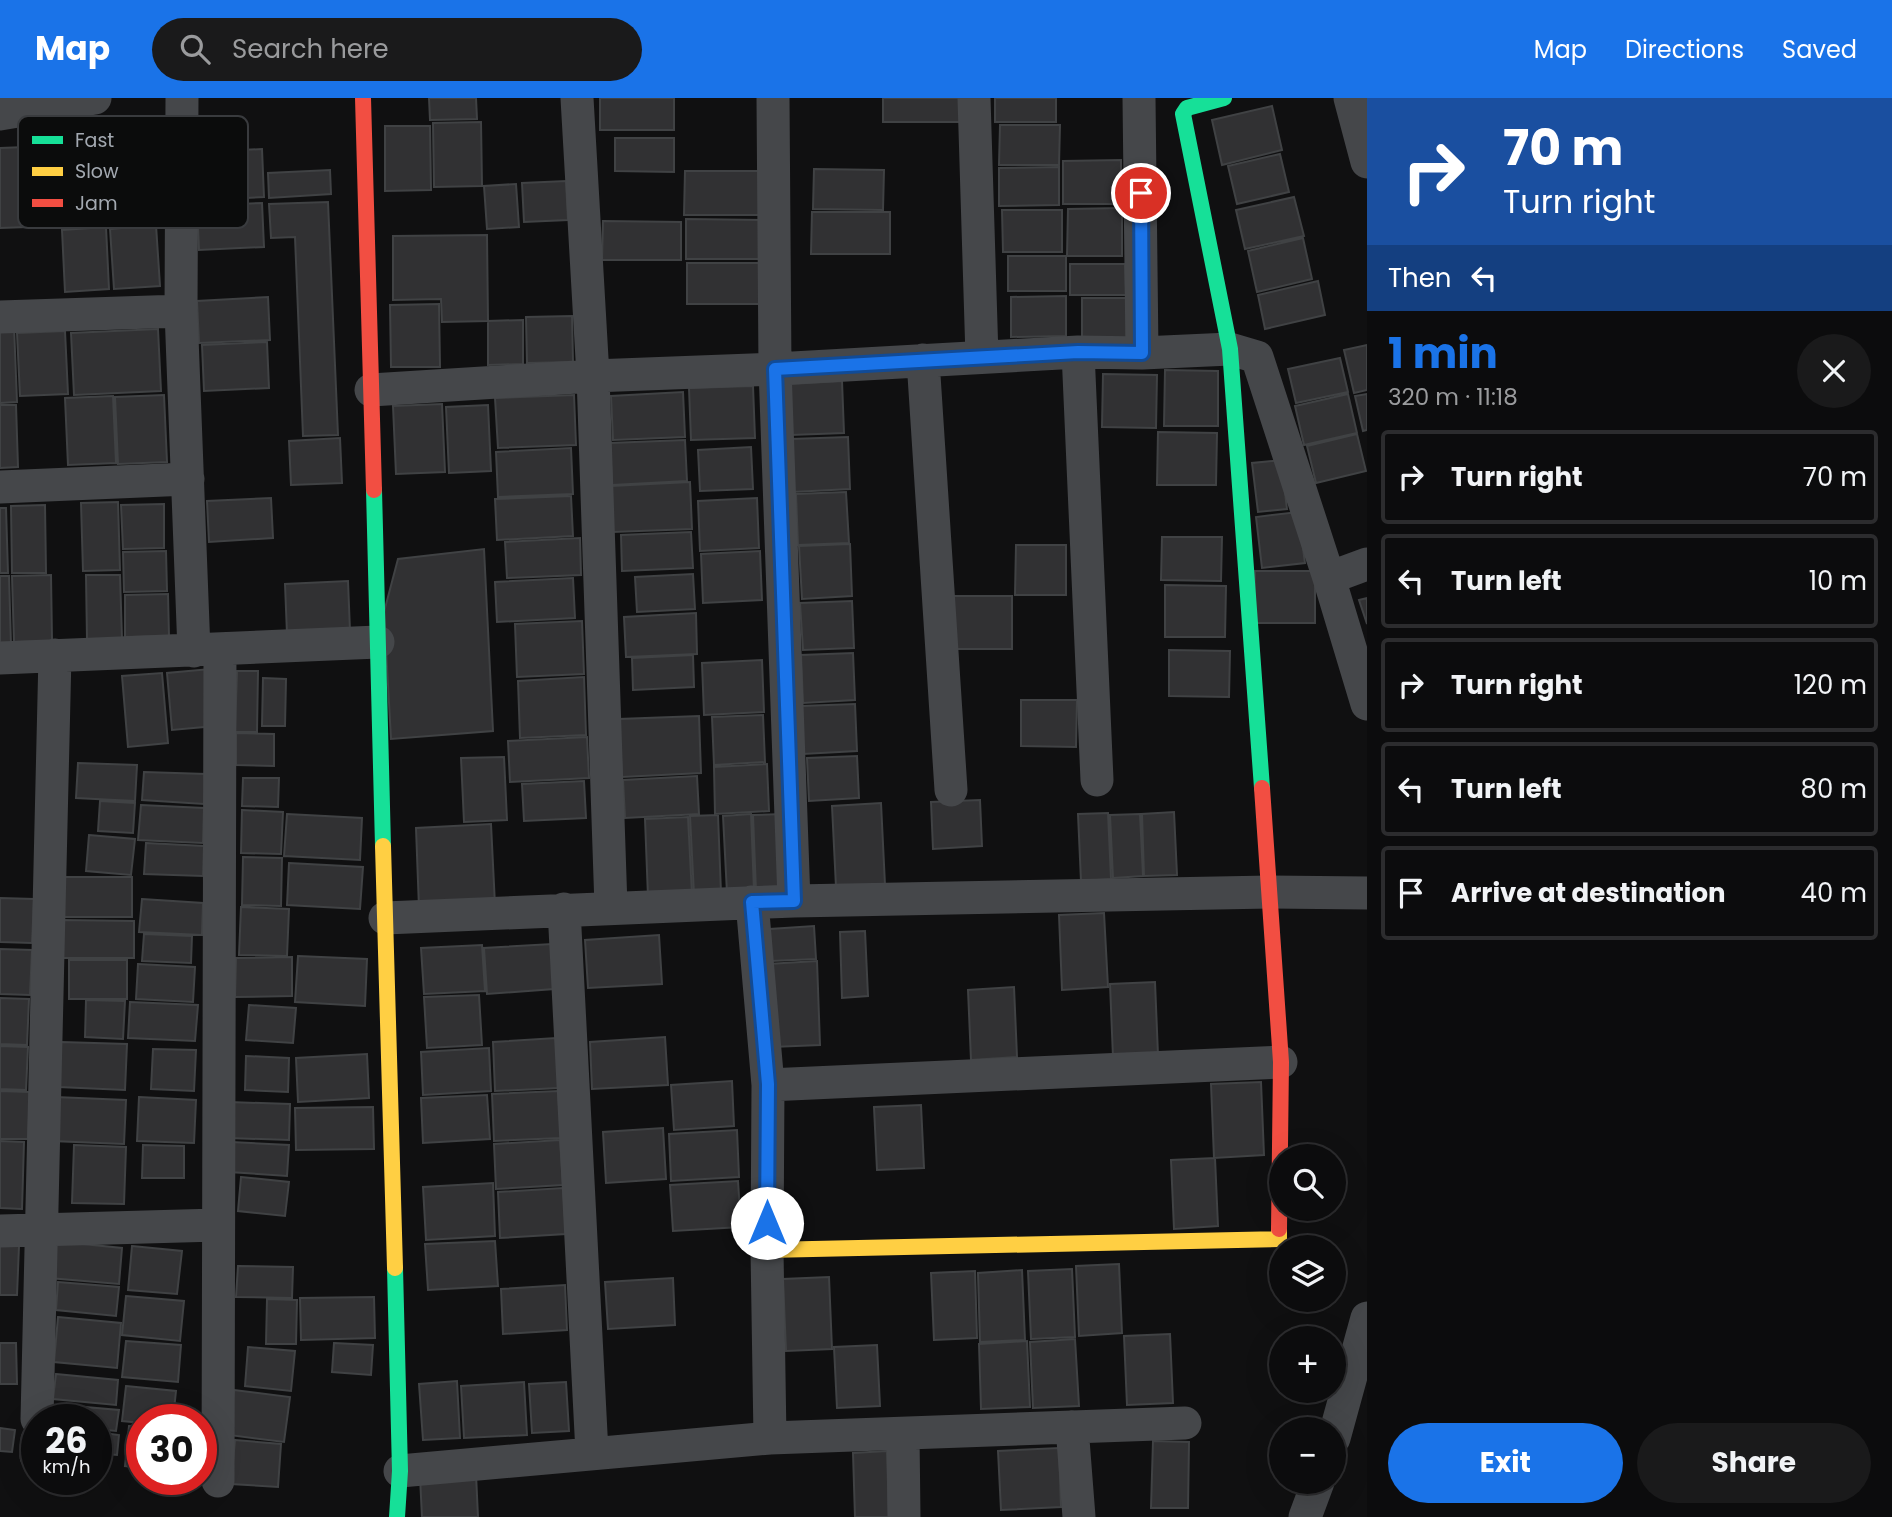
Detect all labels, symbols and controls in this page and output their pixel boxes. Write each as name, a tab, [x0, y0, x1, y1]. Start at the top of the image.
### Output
search box	[152, 18, 642, 81]
text: Map	[35, 25, 110, 72]
icon: search	[176, 30, 214, 68]
text: Search here	[232, 31, 389, 67]
text: Map	[1534, 33, 1587, 66]
text: Directions	[1625, 33, 1744, 66]
text: Saved	[1782, 33, 1857, 66]
text: 70 m	[1503, 114, 1623, 182]
legend	[18, 116, 248, 228]
icon: right	[1388, 126, 1479, 217]
text: Fast	[75, 127, 114, 154]
text: Slow	[75, 158, 119, 185]
pin	[1111, 163, 1171, 223]
icon: arrive	[1122, 174, 1160, 212]
text: Turn right	[1503, 179, 1655, 224]
text: Jam	[75, 190, 117, 217]
icon: left	[1465, 259, 1503, 297]
text: Then	[1388, 260, 1451, 296]
text: 1 min	[1388, 324, 1498, 383]
button: close	[1797, 334, 1871, 408]
text: 320 m · 11:18	[1388, 381, 1518, 413]
icon: right	[1392, 458, 1430, 496]
text: Turn right	[1451, 459, 1583, 495]
text: 70 m	[1803, 459, 1867, 495]
icon: left	[1392, 562, 1430, 600]
text: Turn left	[1451, 563, 1562, 599]
text: 10 m	[1809, 563, 1867, 599]
icon: right	[1392, 666, 1430, 704]
text: Turn right	[1451, 667, 1583, 703]
text: 120 m	[1794, 667, 1867, 703]
icon: left	[1392, 770, 1430, 808]
text: Turn left	[1451, 771, 1562, 807]
text: 80 m	[1801, 771, 1867, 807]
icon: arrive	[1392, 874, 1430, 912]
text: Arrive at destination	[1451, 875, 1726, 911]
text: 40 m	[1801, 875, 1867, 911]
map controls	[1269, 1144, 1346, 1494]
button: search	[1269, 1144, 1346, 1221]
position arrow	[730, 1186, 804, 1260]
button: layers	[1269, 1235, 1346, 1312]
button: +	[1269, 1326, 1346, 1403]
speed limit sign: 30	[126, 1404, 217, 1495]
text: 26	[45, 1416, 88, 1465]
button: −	[1269, 1417, 1346, 1494]
button: Exit	[1388, 1423, 1623, 1503]
button: Share	[1637, 1423, 1871, 1503]
text: km/h	[43, 1454, 90, 1479]

